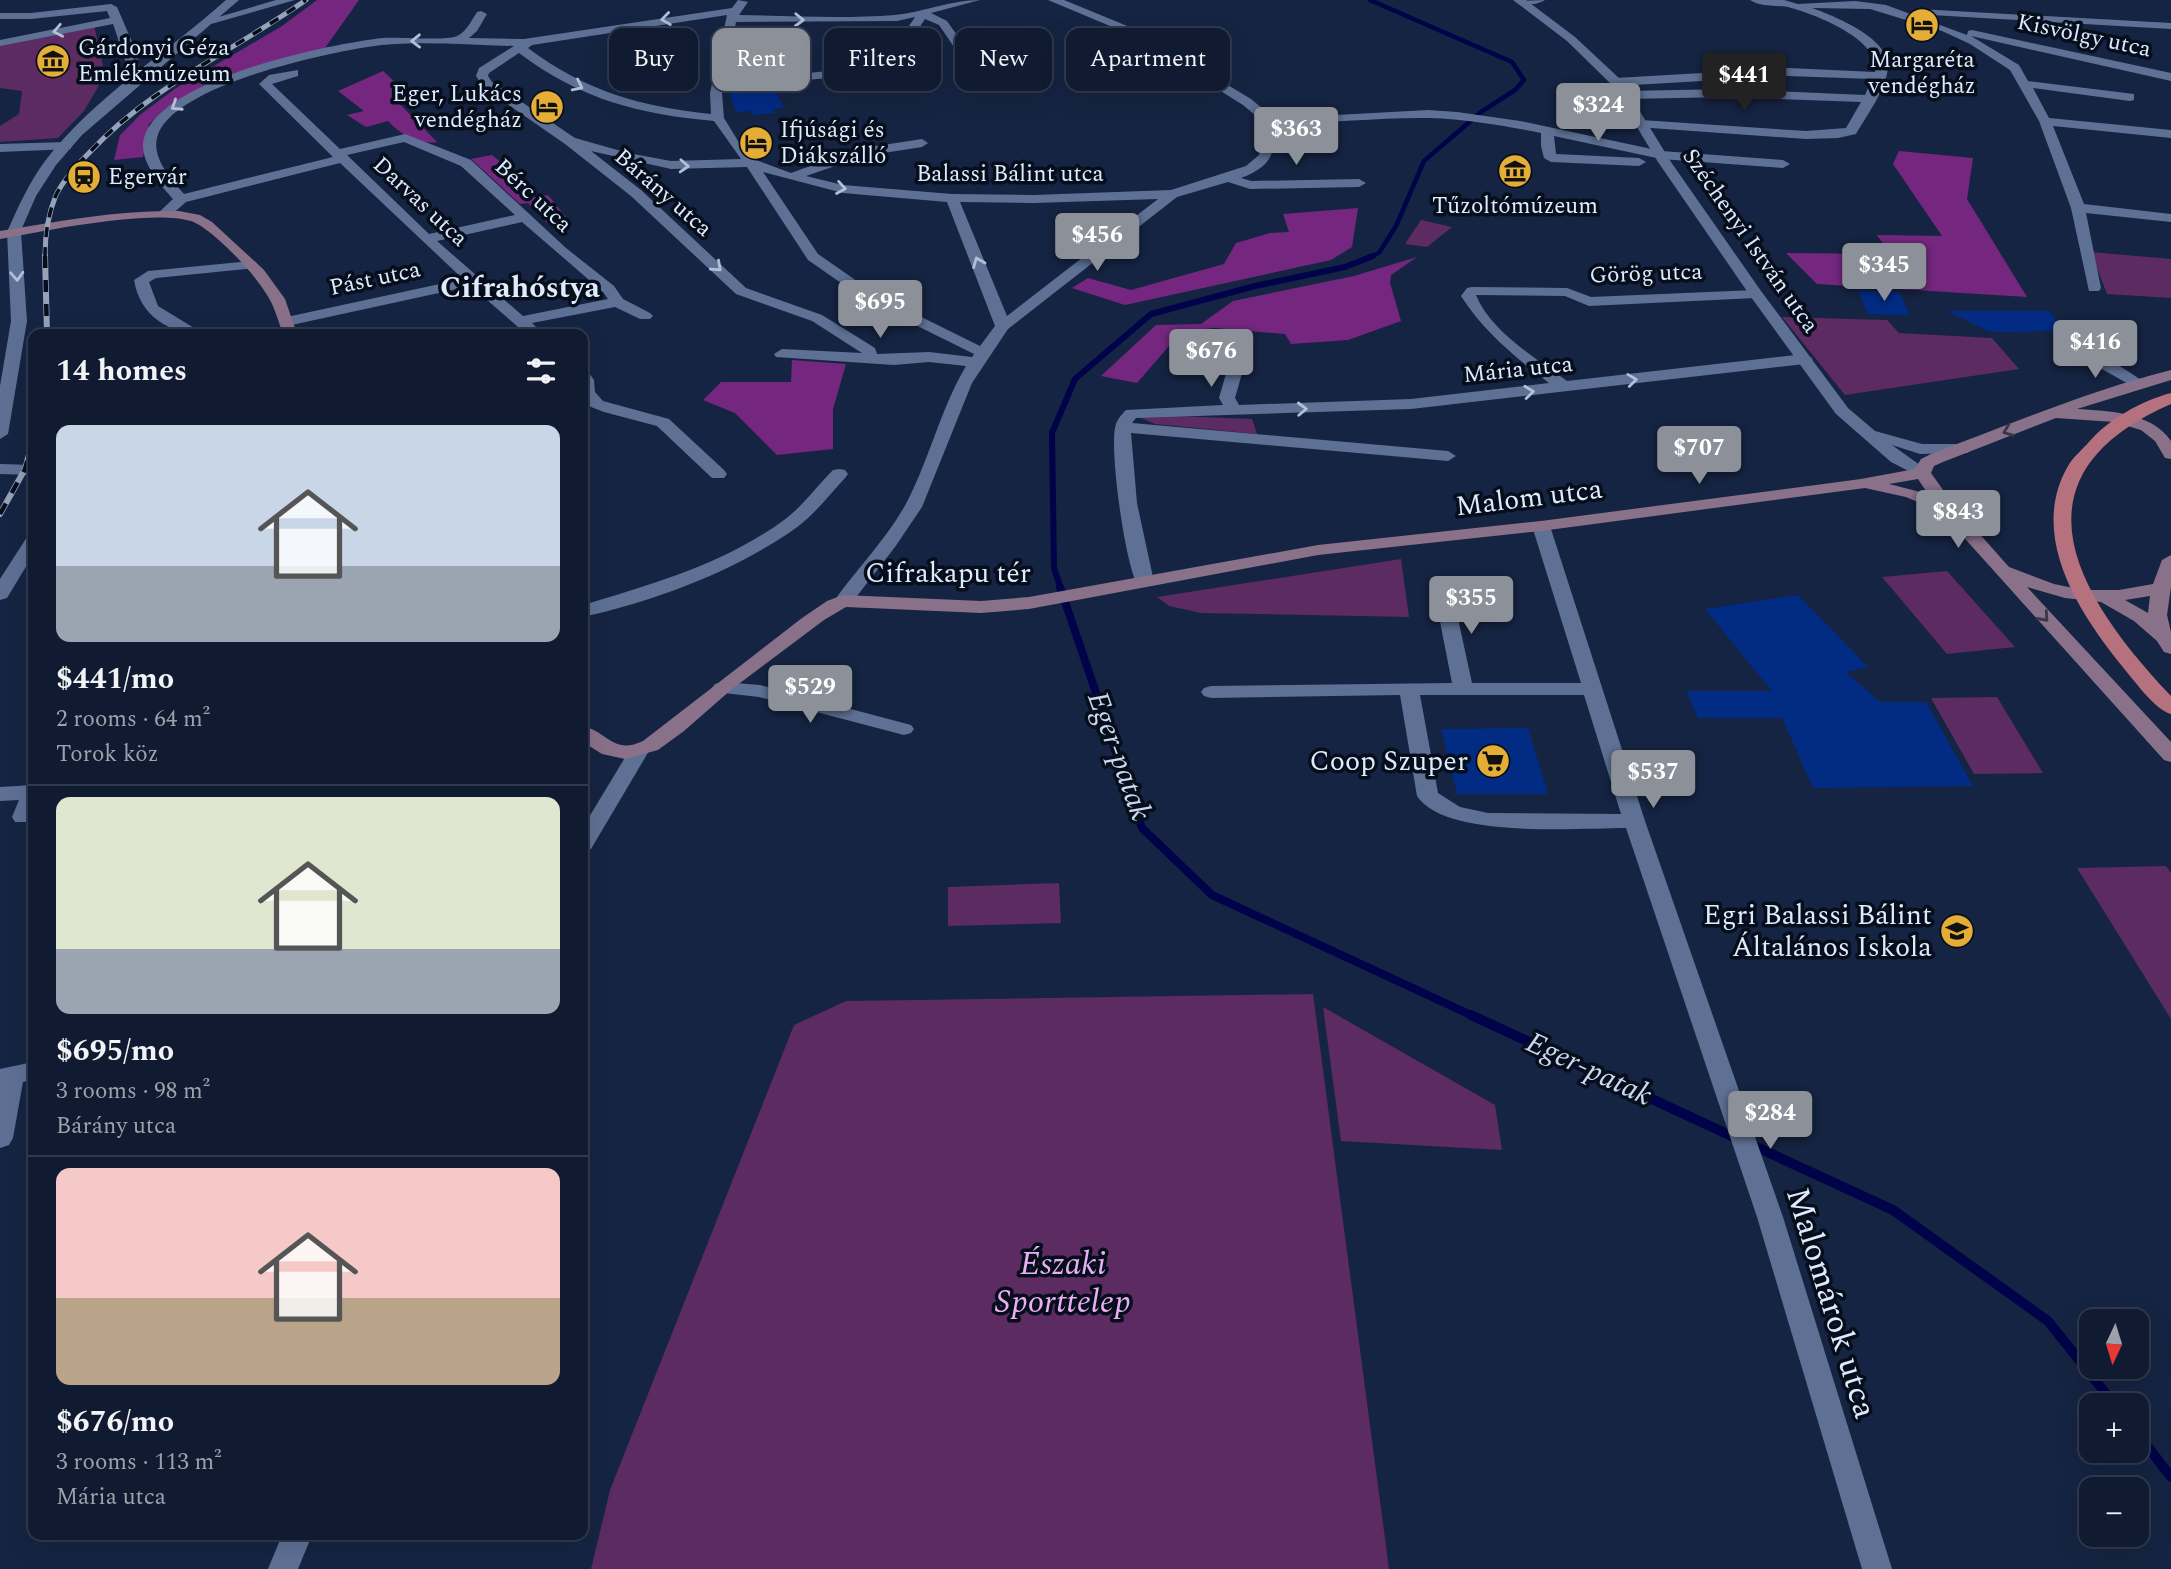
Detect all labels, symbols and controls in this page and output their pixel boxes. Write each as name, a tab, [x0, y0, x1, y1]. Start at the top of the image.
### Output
street label: Kisvölgy utca	[2014, 5, 2154, 67]
hotel icon: Margaréta vendégház	[1903, 6, 1941, 44]
one-way arrow	[660, 11, 672, 26]
one-way arrow	[795, 12, 805, 28]
one-way arrow	[52, 23, 64, 38]
chip: Buy	[609, 28, 698, 91]
chip: Rent	[712, 28, 810, 91]
chip: Filters	[824, 28, 941, 91]
chip: New	[955, 28, 1052, 91]
chip: Apartment	[1066, 28, 1230, 91]
place label: Gárdonyi Géza Emlékmúzeum	[78, 31, 231, 92]
one-way arrow	[411, 33, 422, 48]
museum icon: Gárdonyi Géza Emlékmúzeum	[34, 42, 72, 80]
place label: Margaréta vendégház	[1867, 43, 1976, 104]
pin: $441	[1703, 54, 1785, 113]
text: $441	[1718, 58, 1770, 93]
place label: Eger, Lukács vendégház	[392, 77, 522, 138]
one-way arrow	[571, 77, 583, 91]
pin: $324	[1557, 83, 1639, 143]
hotel icon: Eger, Lukács vendégház	[528, 88, 566, 126]
text: $324	[1572, 88, 1624, 123]
one-way arrow	[171, 98, 184, 110]
pin: $363	[1255, 108, 1337, 167]
text: $363	[1270, 112, 1322, 147]
place label: Ifjúsági és Diákszálló	[780, 113, 886, 174]
hotel icon: Ifjúsági és Diákszálló	[737, 124, 775, 162]
street label: Bárány utca	[606, 140, 720, 246]
street label: Széchenyi István utca	[1673, 141, 1827, 341]
street label: Darvas utca	[364, 148, 476, 256]
street label: Bérc utca	[486, 151, 580, 241]
museum icon: Tűzoltómúzeum	[1496, 152, 1534, 190]
street label: Balassi Bálint utca	[916, 157, 1104, 192]
station icon: Egervár	[65, 158, 103, 196]
one-way arrow	[679, 158, 690, 173]
place label: Egervár	[108, 160, 187, 195]
one-way arrow	[835, 180, 847, 195]
place label: Tűzoltómúzeum	[1432, 189, 1598, 224]
pin: $456	[1056, 214, 1138, 273]
text: $456	[1071, 218, 1123, 253]
pin: $345	[1843, 244, 1925, 303]
text: $345	[1858, 248, 1910, 283]
street label: Pást utca	[326, 252, 424, 306]
street label: Görög utca	[1589, 255, 1703, 293]
one-way arrow	[973, 257, 987, 269]
one-way arrow	[709, 259, 722, 271]
district label: Cifrahóstya	[440, 265, 601, 311]
one-way arrow	[10, 271, 25, 282]
pin: $695	[839, 280, 921, 340]
text: $695	[854, 285, 906, 320]
pin: $416	[2054, 320, 2136, 380]
text: $416	[2069, 325, 2121, 360]
pin: $676	[1170, 330, 1252, 389]
text: $676	[1185, 334, 1237, 369]
street label: Mária utca	[1461, 347, 1575, 393]
text: 14 homes	[56, 348, 187, 394]
icon: filters	[522, 352, 560, 390]
one-way arrow	[1626, 372, 1638, 387]
one-way arrow	[1524, 385, 1535, 400]
one-way arrow	[1297, 401, 1308, 416]
one-way arrow	[2002, 422, 2014, 436]
pin: $707	[1658, 426, 1740, 486]
text: $707	[1673, 431, 1725, 466]
street label: Malom utca	[1453, 468, 1605, 528]
icon: home	[245, 471, 371, 597]
pin: $843	[1917, 490, 1999, 550]
text: $843	[1932, 495, 1984, 530]
street label: Cifrakapu tér	[865, 552, 1031, 595]
pin: $355	[1430, 576, 1512, 636]
text: $355	[1445, 581, 1497, 616]
one-way arrow	[2036, 609, 2049, 622]
text: $441/mo	[56, 656, 174, 702]
pin: $529	[769, 666, 851, 725]
text: $529	[784, 670, 836, 705]
water label: Eger-patak	[1074, 685, 1164, 827]
text: 2 rooms · 64 m²	[56, 702, 210, 737]
text: Torok köz	[56, 737, 159, 772]
place label: Coop Szuper	[1309, 740, 1468, 783]
supermarket icon: Coop Szuper	[1474, 742, 1512, 780]
pin: $537	[1612, 750, 1694, 810]
text: $537	[1627, 755, 1679, 790]
icon: home	[245, 843, 371, 969]
place label: Egri Balassi Bálint Általános Iskola	[1703, 894, 1932, 969]
school or university icon: Egri Balassi Bálint Általános Iskola	[1938, 912, 1976, 950]
water label: Eger-patak	[1518, 1020, 1660, 1118]
text: $695/mo	[56, 1028, 174, 1074]
text: 3 rooms · 98 m²	[56, 1074, 210, 1109]
pin: $284	[1729, 1092, 1811, 1151]
text: $284	[1744, 1096, 1796, 1131]
text: Bárány utca	[56, 1109, 176, 1144]
street label: Malomárok utca	[1772, 1181, 1890, 1425]
icon: home	[245, 1214, 371, 1340]
park label: Északi Sporttelep	[995, 1239, 1131, 1327]
north arrow	[2079, 1309, 2149, 1379]
map controls	[2079, 1309, 2149, 1547]
button: +	[2079, 1393, 2149, 1463]
text: $676/mo	[56, 1399, 174, 1445]
text: 3 rooms · 113 m²	[56, 1445, 222, 1480]
button: −	[2079, 1477, 2149, 1547]
text: Mária utca	[56, 1480, 166, 1515]

